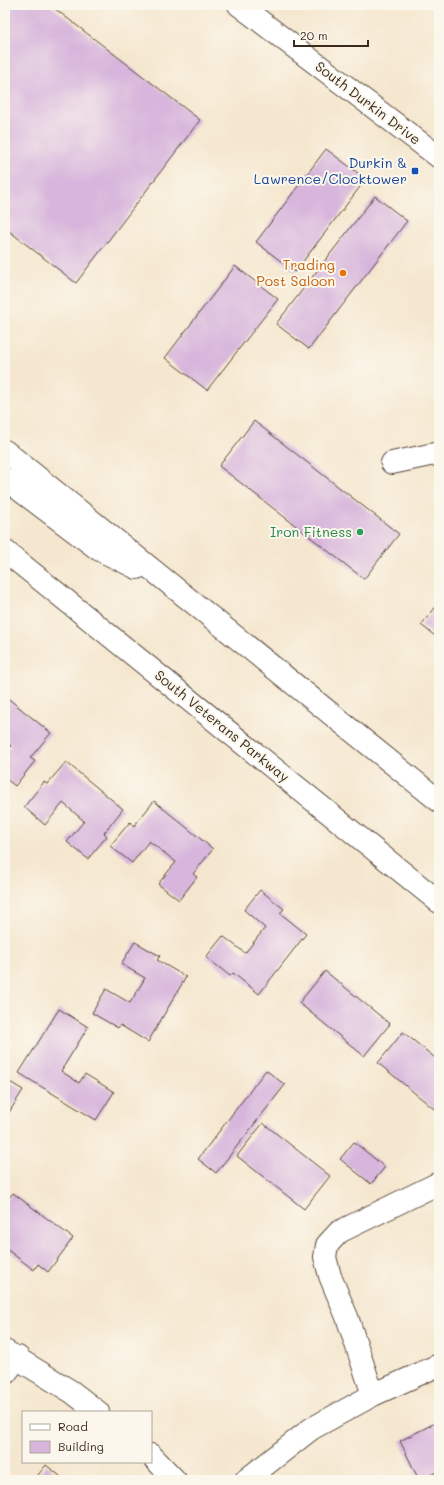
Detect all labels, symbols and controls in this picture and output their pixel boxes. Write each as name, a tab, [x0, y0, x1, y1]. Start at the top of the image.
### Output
scale bar	[294, 22, 368, 48]
text: 20 m	[300, 27, 328, 43]
street label: South Durkin Drive	[312, 57, 425, 149]
place label: Durkin & Lawrence/Clocktower	[254, 153, 407, 188]
marker: Durkin & Lawrence/Clocktower	[410, 166, 420, 176]
place label: Trading Post Saloon	[256, 255, 335, 290]
marker: Trading Post Saloon	[338, 268, 348, 278]
place label: Iron Fitness	[270, 522, 352, 541]
marker: Iron Fitness	[355, 527, 365, 537]
street label: South Veterans Parkway	[151, 665, 294, 786]
legend	[22, 1411, 152, 1463]
text: Road	[58, 1418, 88, 1434]
text: Building	[58, 1438, 104, 1454]

